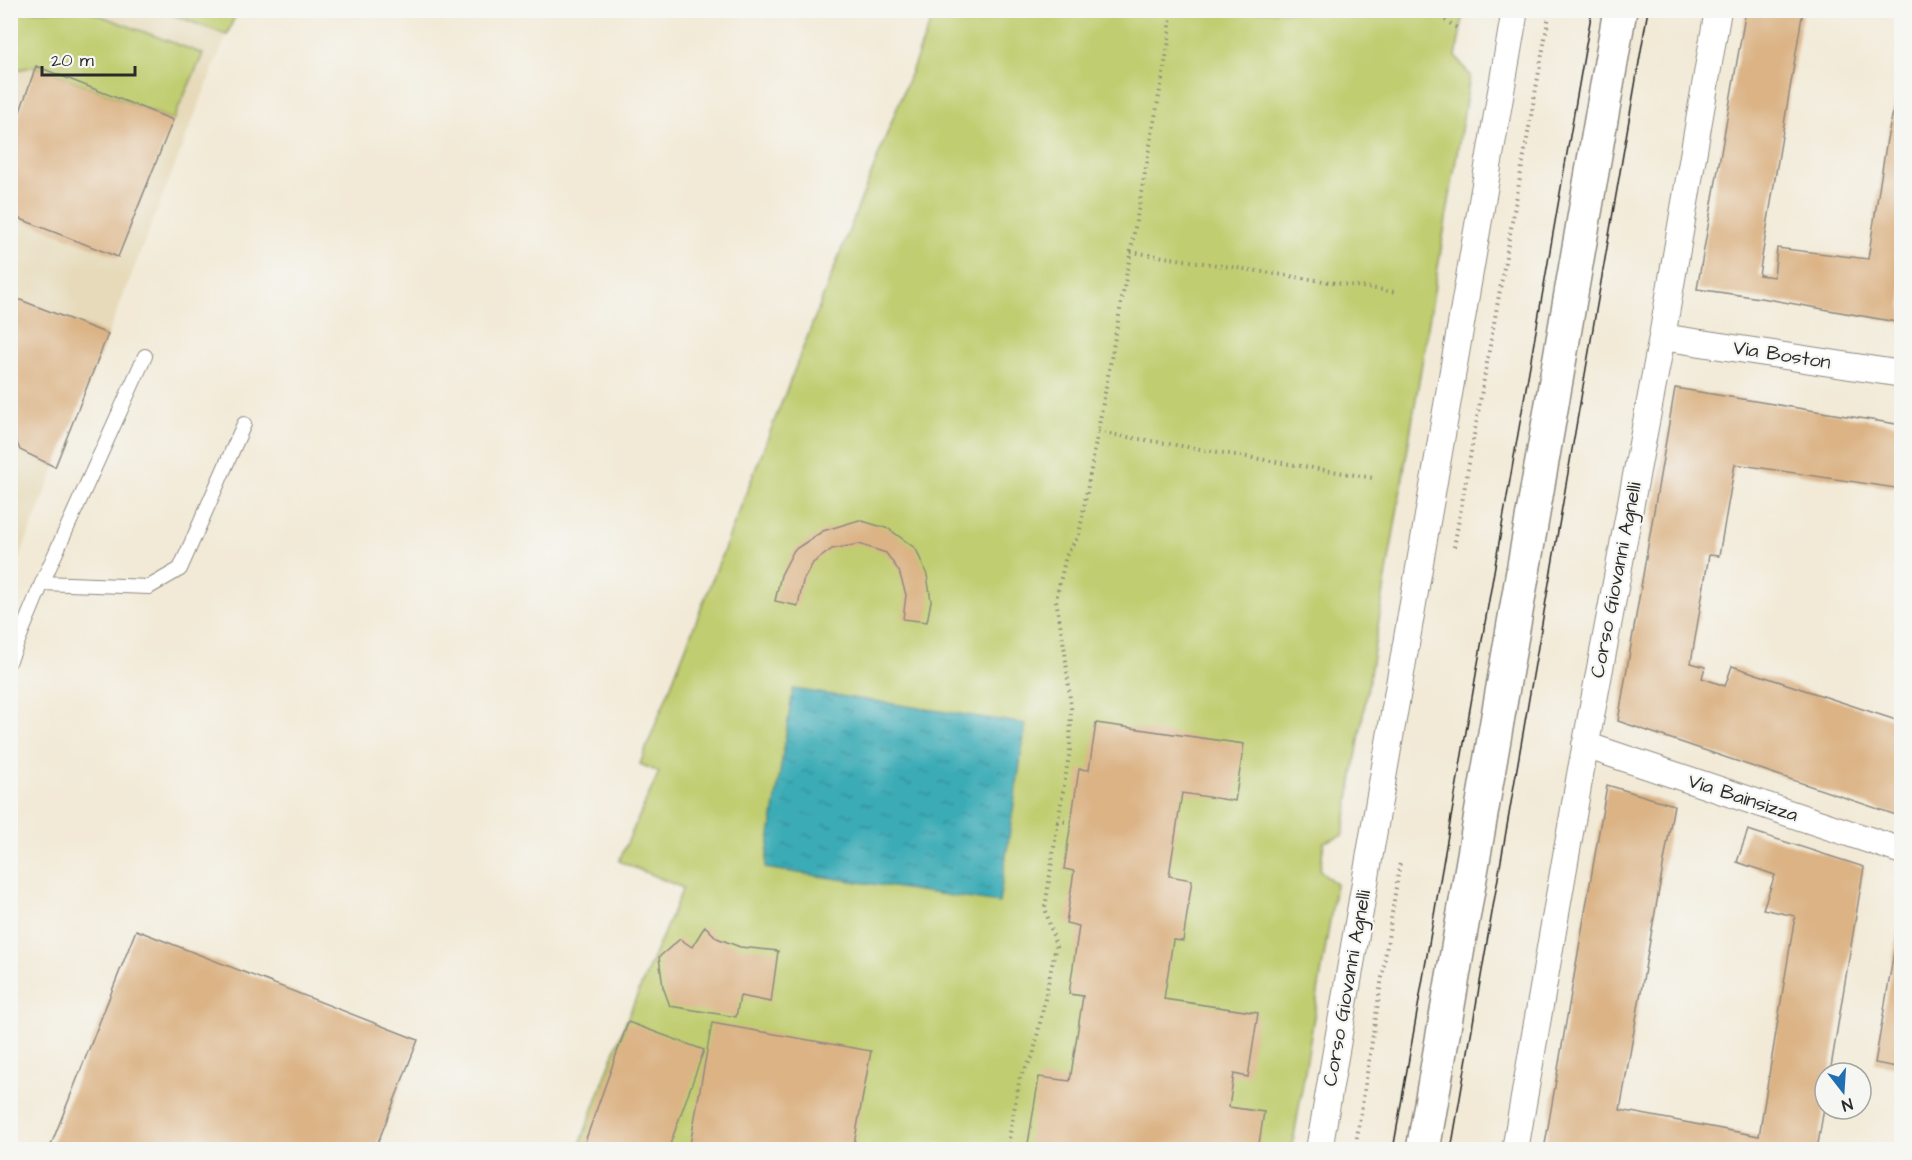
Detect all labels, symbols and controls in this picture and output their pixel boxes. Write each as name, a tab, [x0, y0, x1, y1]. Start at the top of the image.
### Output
scale bar	[42, 39, 135, 77]
text: 20 m	[51, 48, 94, 73]
street label: Via Boston	[1731, 333, 1833, 377]
street label: Corso Giovanni Agnelli	[1583, 480, 1650, 680]
street label: Via Bainsizza	[1684, 767, 1802, 829]
street label: Corso Giovanni Agnelli	[1316, 888, 1379, 1088]
north arrow	[1813, 1061, 1873, 1121]
text: N	[1839, 1092, 1855, 1116]

